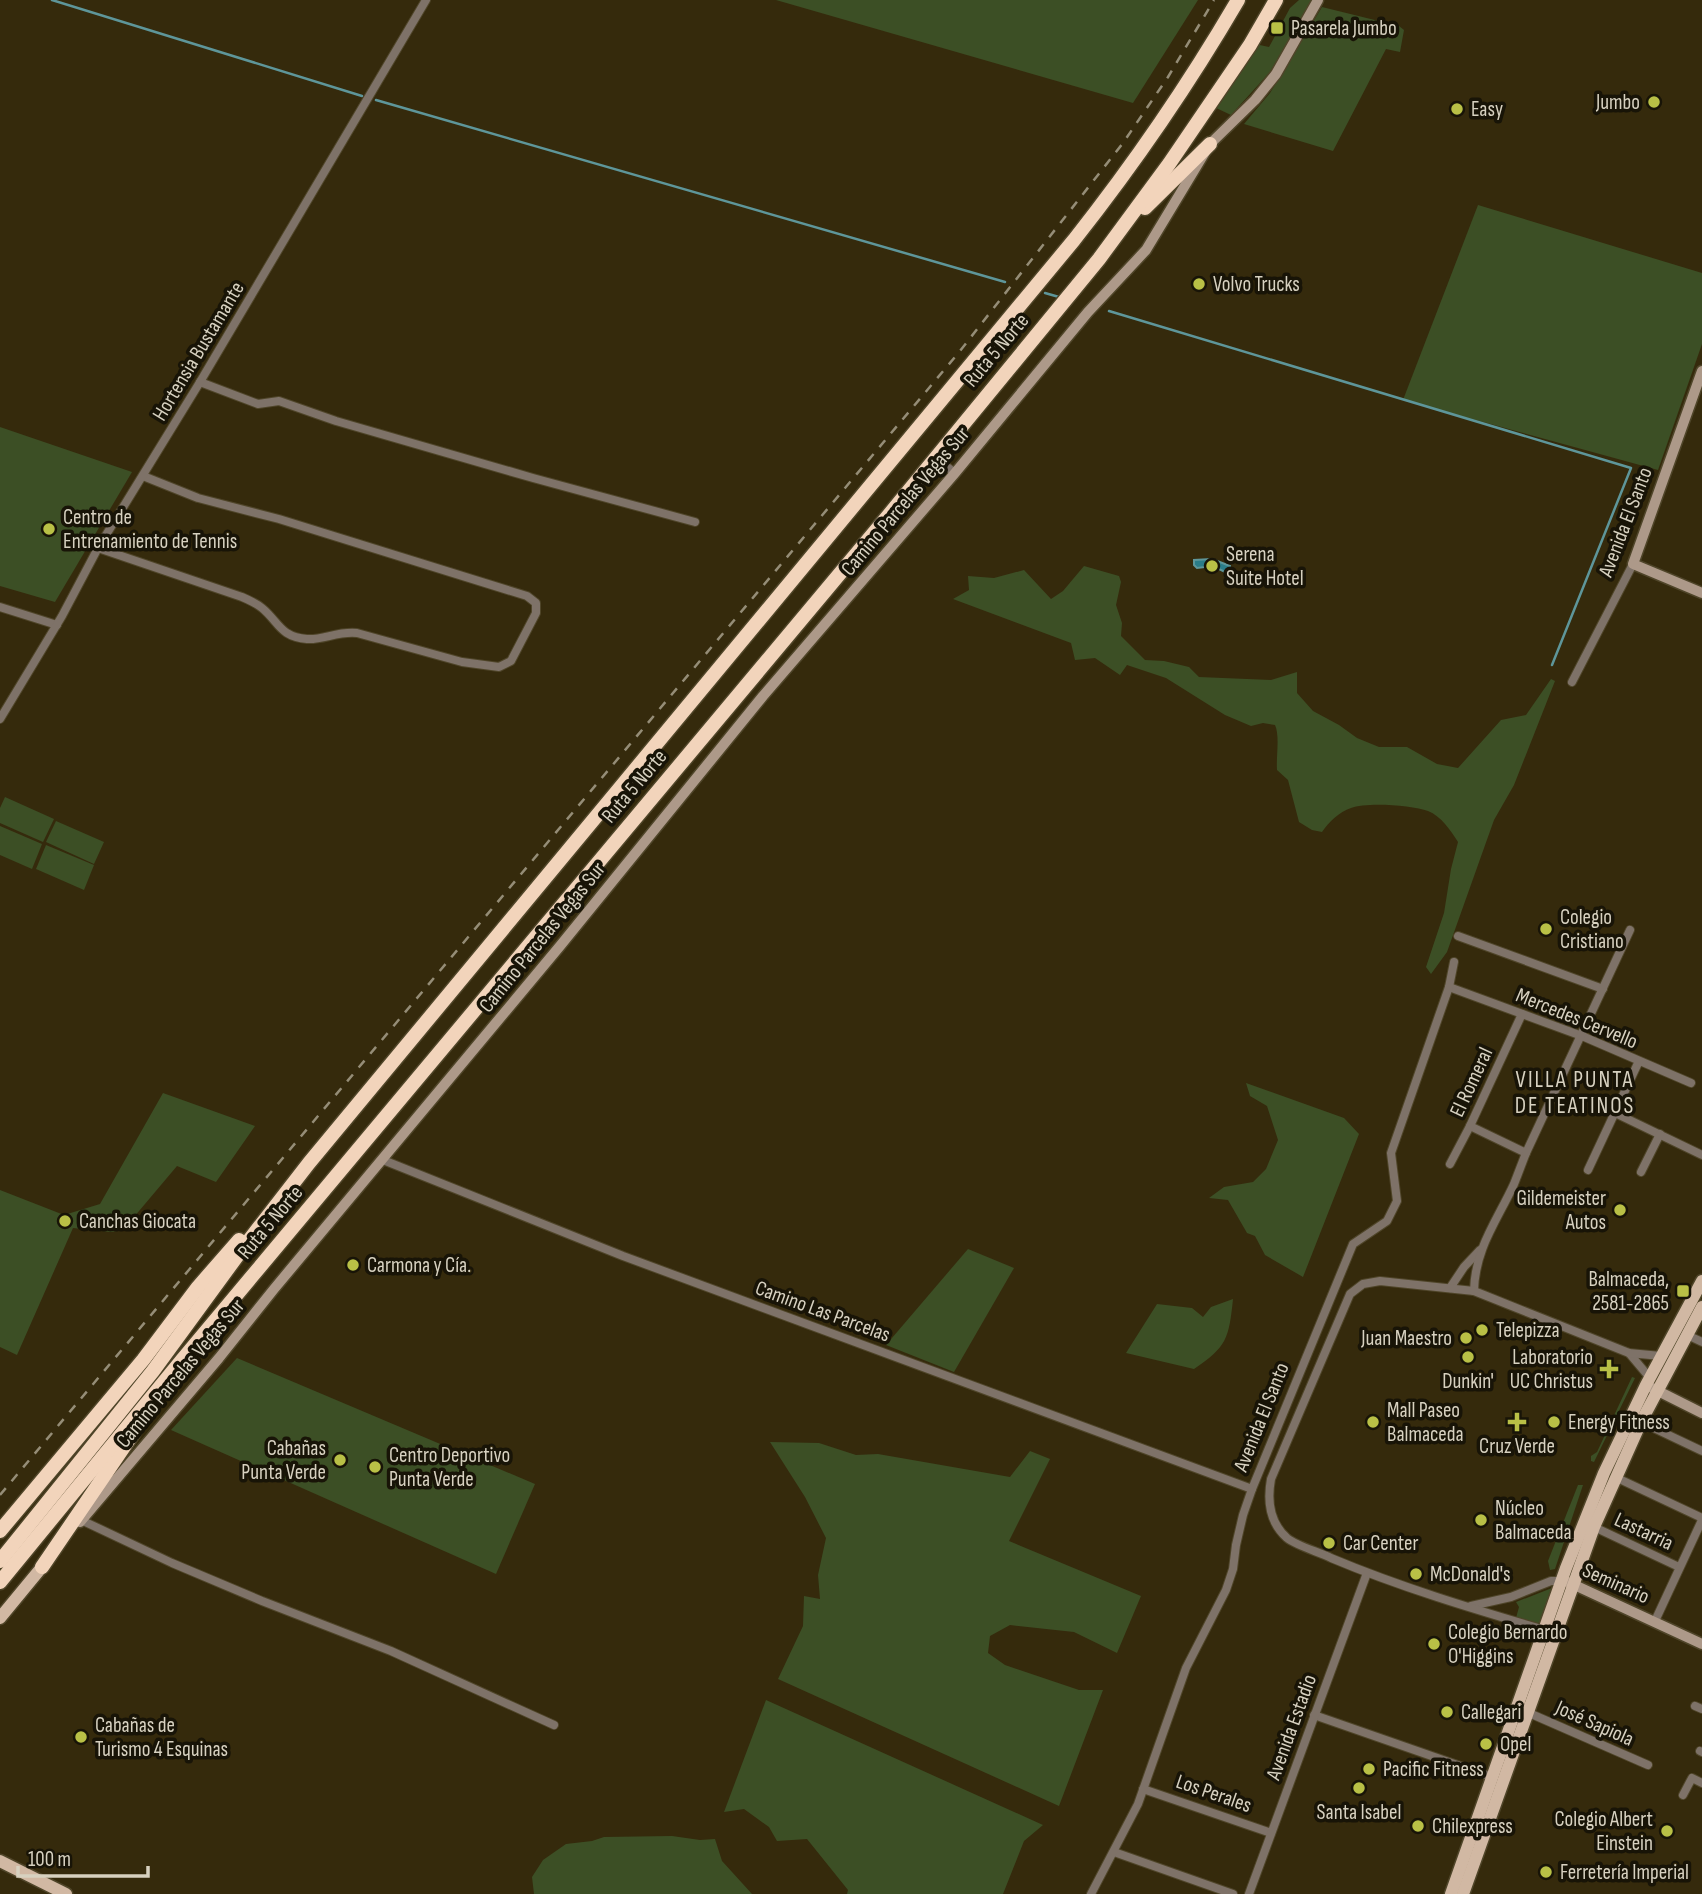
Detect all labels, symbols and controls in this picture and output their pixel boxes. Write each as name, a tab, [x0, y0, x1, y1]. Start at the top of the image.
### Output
place label: Pasarela Jumbo	[1291, 16, 1397, 41]
marker: Pasarela Jumbo	[1269, 20, 1285, 36]
place label: Jumbo	[1595, 90, 1640, 115]
marker: Jumbo	[1646, 94, 1662, 110]
place label: Easy	[1471, 97, 1503, 122]
marker: Easy	[1449, 101, 1465, 117]
place label: Volvo Trucks	[1213, 272, 1300, 297]
marker: Volvo Trucks	[1191, 276, 1207, 292]
street label: Hortensia Bustamante	[147, 277, 250, 425]
street label: Ruta 5 Norte	[958, 308, 1034, 392]
street label: Camino Parcelas Vegas Sur	[836, 422, 975, 581]
street label: Avenida El Santo	[1593, 464, 1658, 581]
place label: Centro de Entrenamiento de Tennis	[63, 505, 237, 554]
marker: Centro de Entrenamiento de Tennis	[41, 521, 57, 537]
place label: Serena Suite Hotel	[1226, 542, 1304, 591]
marker: Serena Suite Hotel	[1204, 558, 1220, 574]
street label: Ruta 5 Norte	[596, 744, 672, 828]
street label: Camino Parcelas Vegas Sur	[474, 857, 611, 1018]
place label: Colegio Cristiano	[1560, 905, 1624, 954]
marker: Colegio Cristiano	[1538, 921, 1554, 937]
street label: Mercedes Cervello	[1512, 983, 1641, 1054]
street label: El Romeral	[1445, 1044, 1498, 1121]
district label: VILLA PUNTA DE TEATINOS	[1515, 1066, 1635, 1120]
street label: Ruta 5 Norte	[232, 1180, 308, 1264]
place label: Gildemeister Autos	[1516, 1186, 1606, 1235]
marker: Gildemeister Autos	[1612, 1202, 1628, 1218]
place label: Canchas Giocata	[79, 1209, 196, 1234]
marker: Canchas Giocata	[57, 1213, 73, 1229]
place label: Carmona y Cía.	[367, 1253, 471, 1278]
marker: Carmona y Cía.	[345, 1257, 361, 1273]
place label: Balmaceda, 2581-2865	[1588, 1267, 1669, 1316]
street label: Camino Las Parcelas	[752, 1275, 894, 1347]
marker: Balmaceda, 2581-2865	[1675, 1283, 1691, 1299]
street label: Camino Parcelas Vegas Sur	[111, 1294, 250, 1453]
place label: Telepizza	[1496, 1318, 1560, 1343]
marker: Telepizza	[1474, 1322, 1490, 1338]
place label: Juan Maestro	[1360, 1326, 1452, 1351]
marker: Juan Maestro	[1458, 1330, 1474, 1346]
place label: Laboratorio UC Christus	[1510, 1345, 1593, 1394]
marker: Dunkin'	[1460, 1349, 1476, 1365]
street label: Avenida El Santo	[1228, 1359, 1295, 1476]
marker: Laboratorio UC Christus	[1599, 1359, 1619, 1379]
place label: Dunkin'	[1442, 1369, 1494, 1394]
place label: Mall Paseo Balmaceda	[1387, 1398, 1464, 1447]
place label: Energy Fitness	[1568, 1410, 1670, 1435]
marker: Mall Paseo Balmaceda	[1365, 1414, 1381, 1430]
marker: Cruz Verde	[1509, 1414, 1525, 1430]
marker: Energy Fitness	[1546, 1414, 1562, 1430]
place label: Cruz Verde	[1479, 1434, 1555, 1459]
place label: Cabañas Punta Verde	[241, 1436, 326, 1485]
place label: Centro Deportivo Punta Verde	[389, 1443, 510, 1492]
marker: Cabañas Punta Verde	[332, 1452, 348, 1468]
marker: Centro Deportivo Punta Verde	[367, 1459, 383, 1475]
place label: Núcleo Balmaceda	[1495, 1496, 1572, 1545]
street label: Lastarria	[1610, 1507, 1677, 1556]
marker: Núcleo Balmaceda	[1473, 1512, 1489, 1528]
place label: Car Center	[1343, 1531, 1419, 1556]
marker: Car Center	[1321, 1535, 1337, 1551]
street label: Seminario	[1578, 1558, 1653, 1609]
place label: McDonald's	[1430, 1562, 1511, 1587]
marker: McDonald's	[1408, 1566, 1424, 1582]
place label: Colegio Bernardo O'Higgins	[1448, 1620, 1567, 1669]
marker: Colegio Bernardo O'Higgins	[1426, 1636, 1442, 1652]
street label: Avenida Estadio	[1261, 1671, 1322, 1784]
street label: José Sapiola	[1551, 1695, 1638, 1752]
place label: Callegari	[1461, 1700, 1521, 1725]
marker: Callegari	[1439, 1704, 1455, 1720]
place label: Cabañas de Turismo 4 Esquinas	[95, 1713, 228, 1762]
marker: Cabañas de Turismo 4 Esquinas	[73, 1729, 89, 1745]
place label: Opel	[1500, 1732, 1531, 1757]
marker: Opel	[1478, 1736, 1494, 1752]
place label: Pacific Fitness	[1383, 1757, 1484, 1782]
marker: Pacific Fitness	[1361, 1761, 1377, 1777]
street label: Los Perales	[1173, 1769, 1255, 1818]
marker: Santa Isabel	[1351, 1780, 1367, 1796]
place label: Santa Isabel	[1317, 1800, 1401, 1825]
place label: Colegio Albert Einstein	[1555, 1807, 1653, 1856]
place label: Chilexpress	[1432, 1814, 1513, 1839]
marker: Chilexpress	[1410, 1818, 1426, 1834]
marker: Colegio Albert Einstein	[1659, 1823, 1675, 1839]
scale bar	[18, 1834, 147, 1878]
text: 100 m	[28, 1847, 71, 1872]
place label: Ferretería Imperial	[1560, 1860, 1689, 1885]
marker: Ferretería Imperial	[1538, 1864, 1554, 1880]

